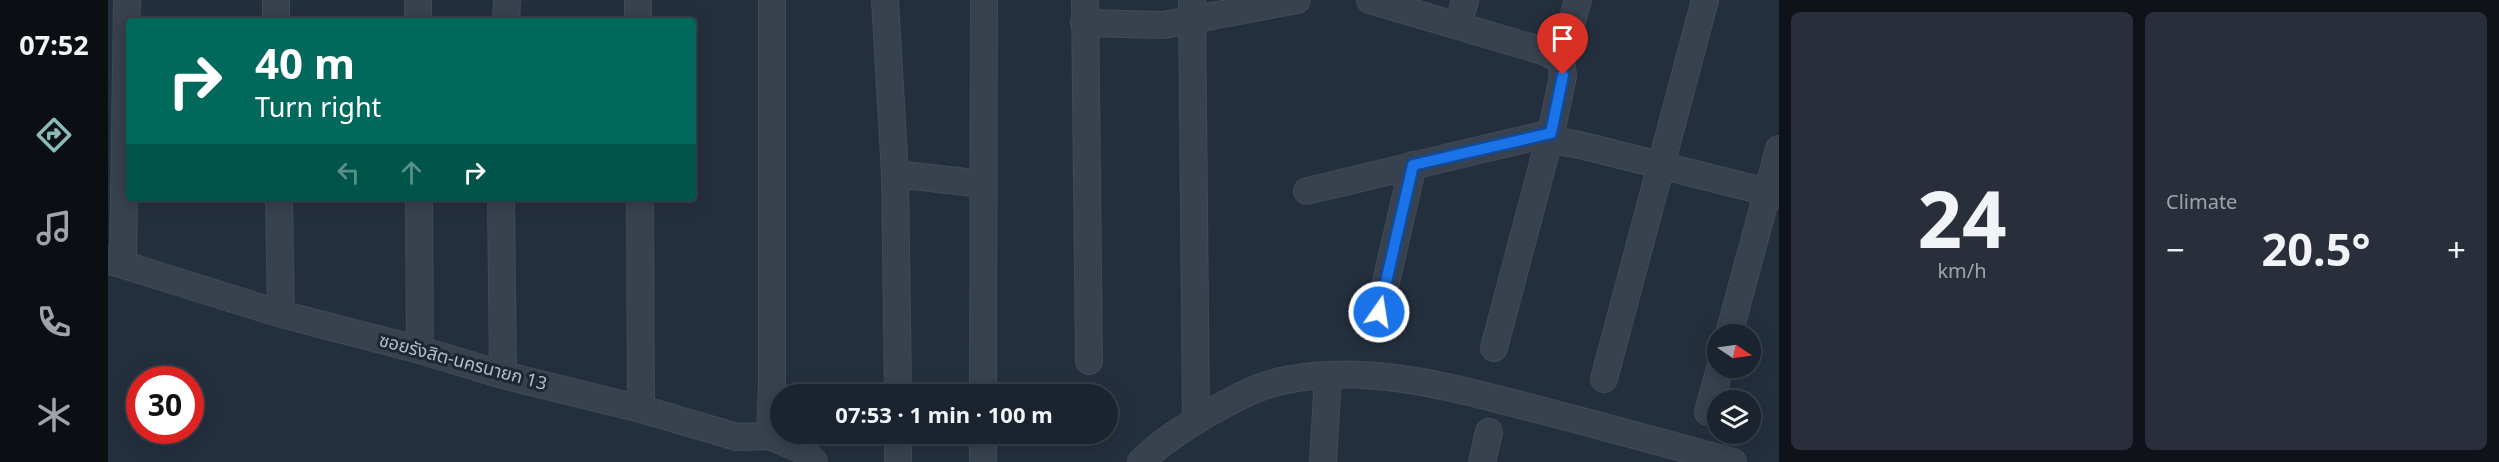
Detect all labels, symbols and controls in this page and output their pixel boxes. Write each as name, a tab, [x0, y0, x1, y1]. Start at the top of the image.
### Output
pin	[1537, 13, 1588, 75]
icon: arrive	[1546, 22, 1579, 55]
text: 07:52	[19, 26, 89, 63]
text: 40 m	[255, 34, 355, 91]
icon: right	[156, 42, 234, 120]
text: Turn right	[255, 88, 381, 125]
icon: directions	[33, 114, 75, 156]
icon: left	[332, 156, 365, 189]
icon: ahead	[395, 156, 428, 189]
icon: right	[458, 156, 491, 189]
text: 24	[1917, 165, 2007, 271]
text: Climate	[2166, 188, 2237, 215]
icon: music	[33, 207, 75, 249]
text: 20.5°	[2262, 218, 2370, 279]
text: −	[2166, 227, 2185, 272]
text: +	[2447, 227, 2466, 272]
text: km/h	[1937, 257, 1987, 284]
position arrow	[1347, 280, 1411, 344]
icon: phone	[33, 301, 75, 343]
north arrow	[1707, 324, 1761, 378]
map controls	[1707, 324, 1761, 444]
street label: ซอยรังสิต-นครนายก 13	[377, 327, 550, 395]
speed limit sign: 30	[126, 366, 204, 444]
button: layers	[1707, 390, 1761, 444]
icon: climate	[33, 394, 75, 436]
text: 07:53 · 1 min · 100 m	[835, 399, 1053, 429]

